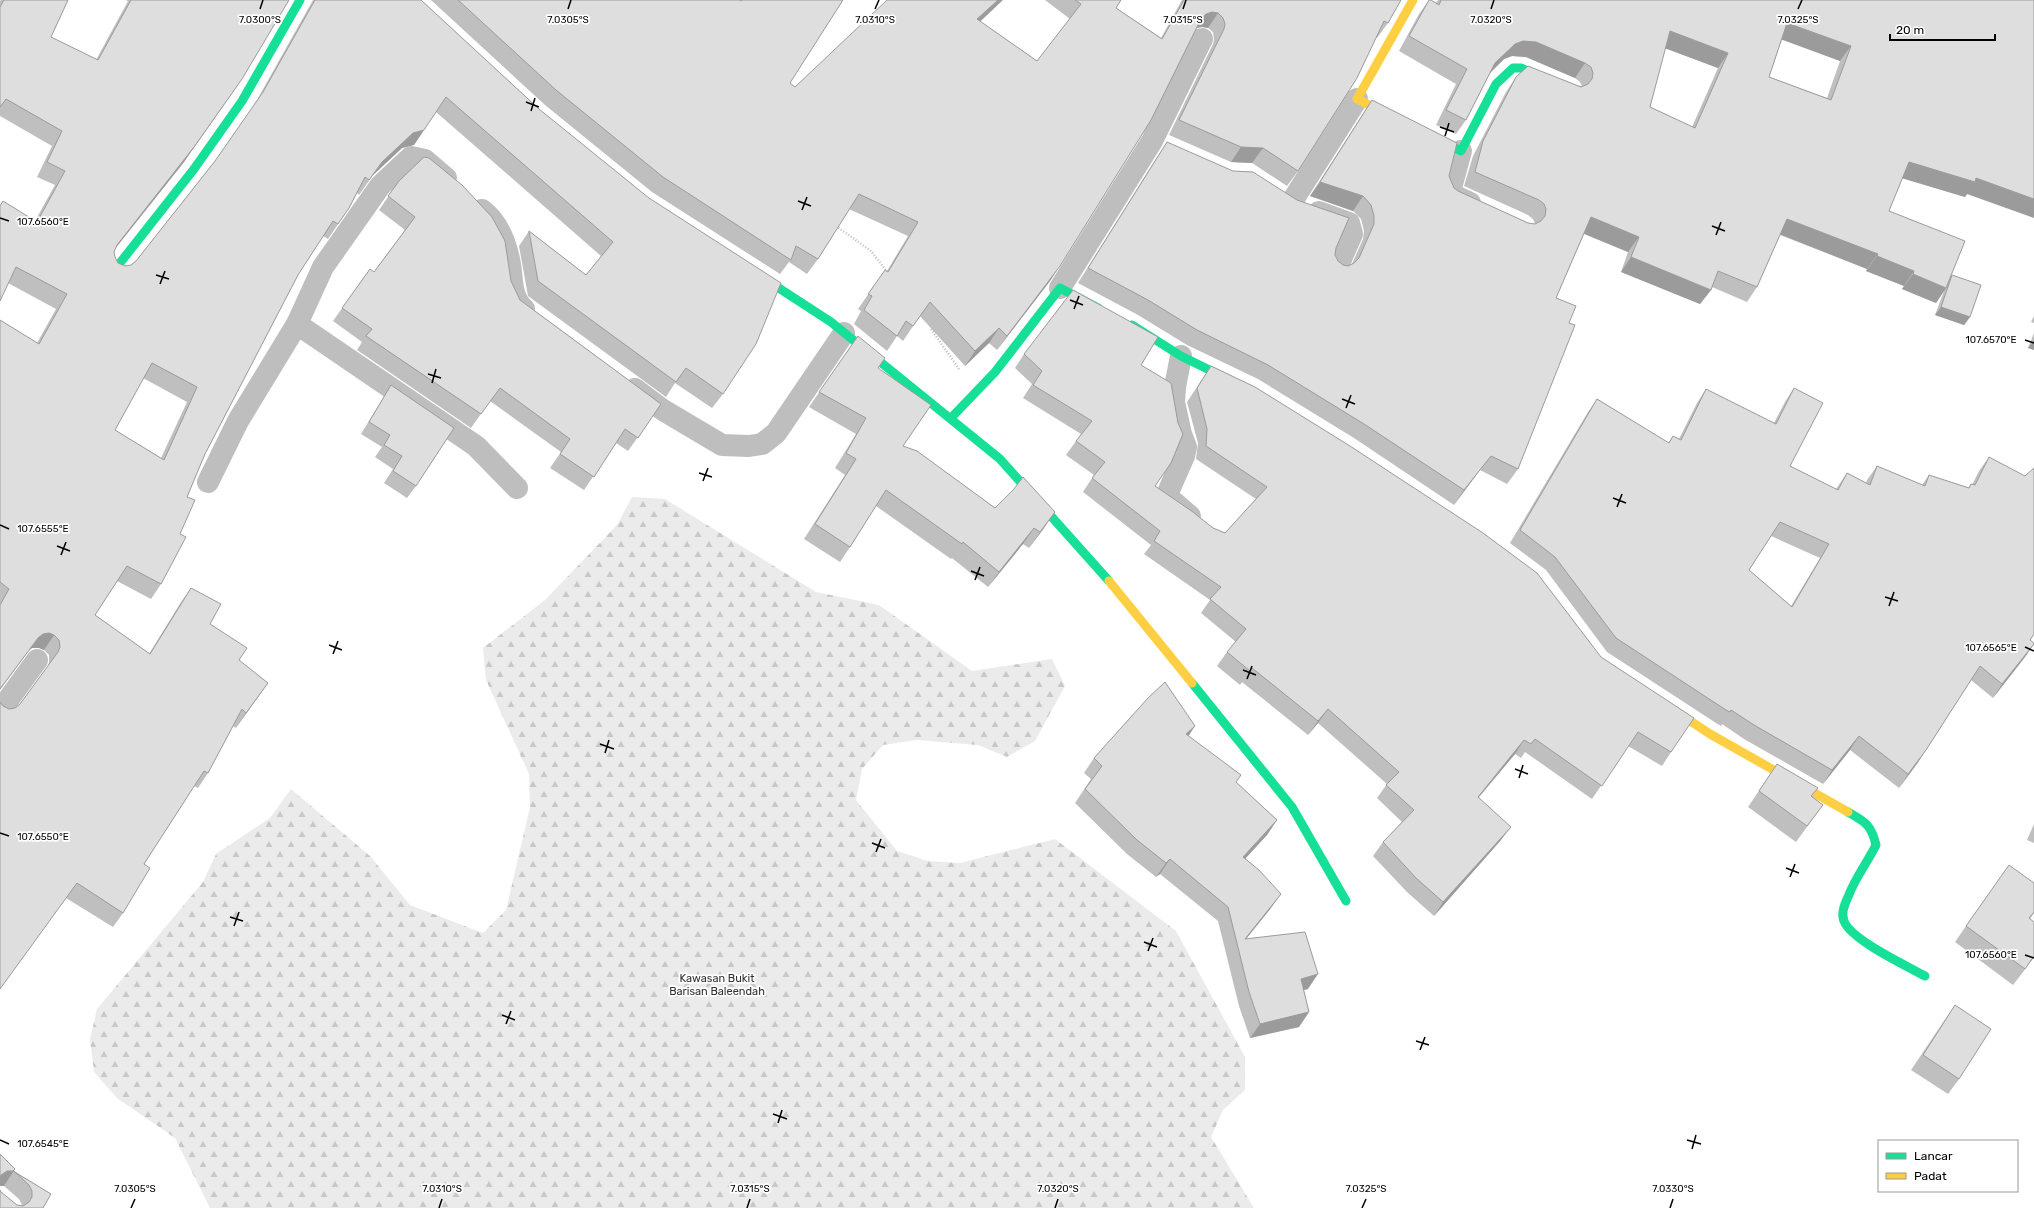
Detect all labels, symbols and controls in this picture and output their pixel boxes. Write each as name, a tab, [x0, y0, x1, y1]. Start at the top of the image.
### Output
text: 7.0300°S	[239, 14, 281, 26]
text: 7.0305°S	[547, 14, 589, 26]
text: 7.0310°S	[855, 14, 895, 26]
text: 7.0315°S	[1163, 14, 1203, 26]
text: 7.0320°S	[1470, 14, 1512, 26]
text: 7.0325°S	[1777, 14, 1819, 26]
scale bar	[1890, 16, 1995, 42]
text: 20 m	[1896, 23, 1924, 37]
text: 107.6560°E	[17, 216, 69, 228]
text: 107.6570°E	[1966, 334, 2016, 346]
text: 107.6555°E	[17, 523, 69, 535]
text: 107.6565°E	[1965, 642, 2017, 654]
text: 107.6550°E	[17, 831, 69, 843]
text: 107.6560°E	[1965, 949, 2017, 961]
park label: Kawasan Bukit Barisan Baleendah	[669, 972, 765, 998]
text: 107.6545°E	[17, 1138, 69, 1150]
legend	[1878, 1140, 2018, 1192]
text: Lancar	[1914, 1149, 1953, 1163]
text: Padat	[1914, 1169, 1947, 1183]
text: 7.0305°S	[114, 1183, 156, 1195]
text: 7.0310°S	[422, 1183, 462, 1195]
text: 7.0315°S	[730, 1183, 770, 1195]
text: 7.0320°S	[1037, 1183, 1079, 1195]
text: 7.0325°S	[1345, 1183, 1387, 1195]
text: 7.0330°S	[1652, 1183, 1694, 1195]

